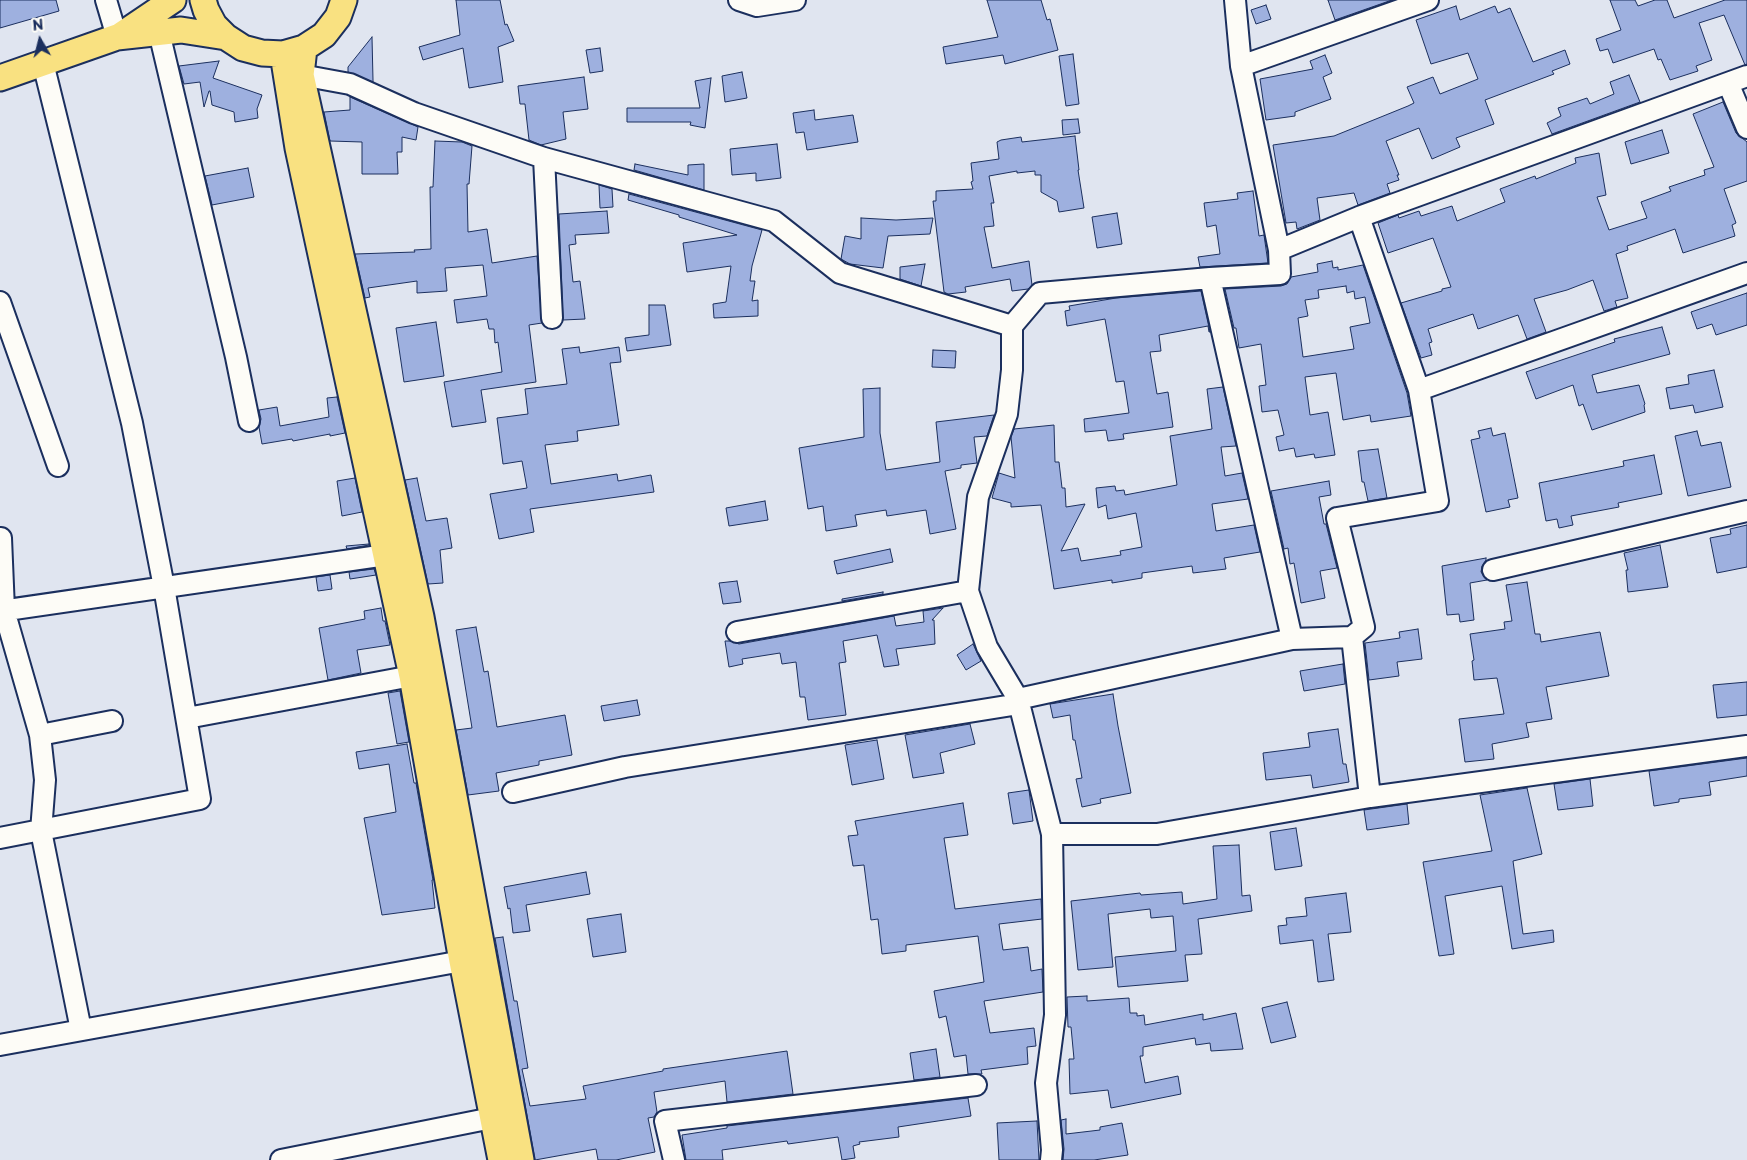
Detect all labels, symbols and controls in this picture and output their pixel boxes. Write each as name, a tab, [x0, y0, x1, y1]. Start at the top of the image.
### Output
text: N	[31, 13, 45, 36]
north arrow	[15, 15, 65, 65]

